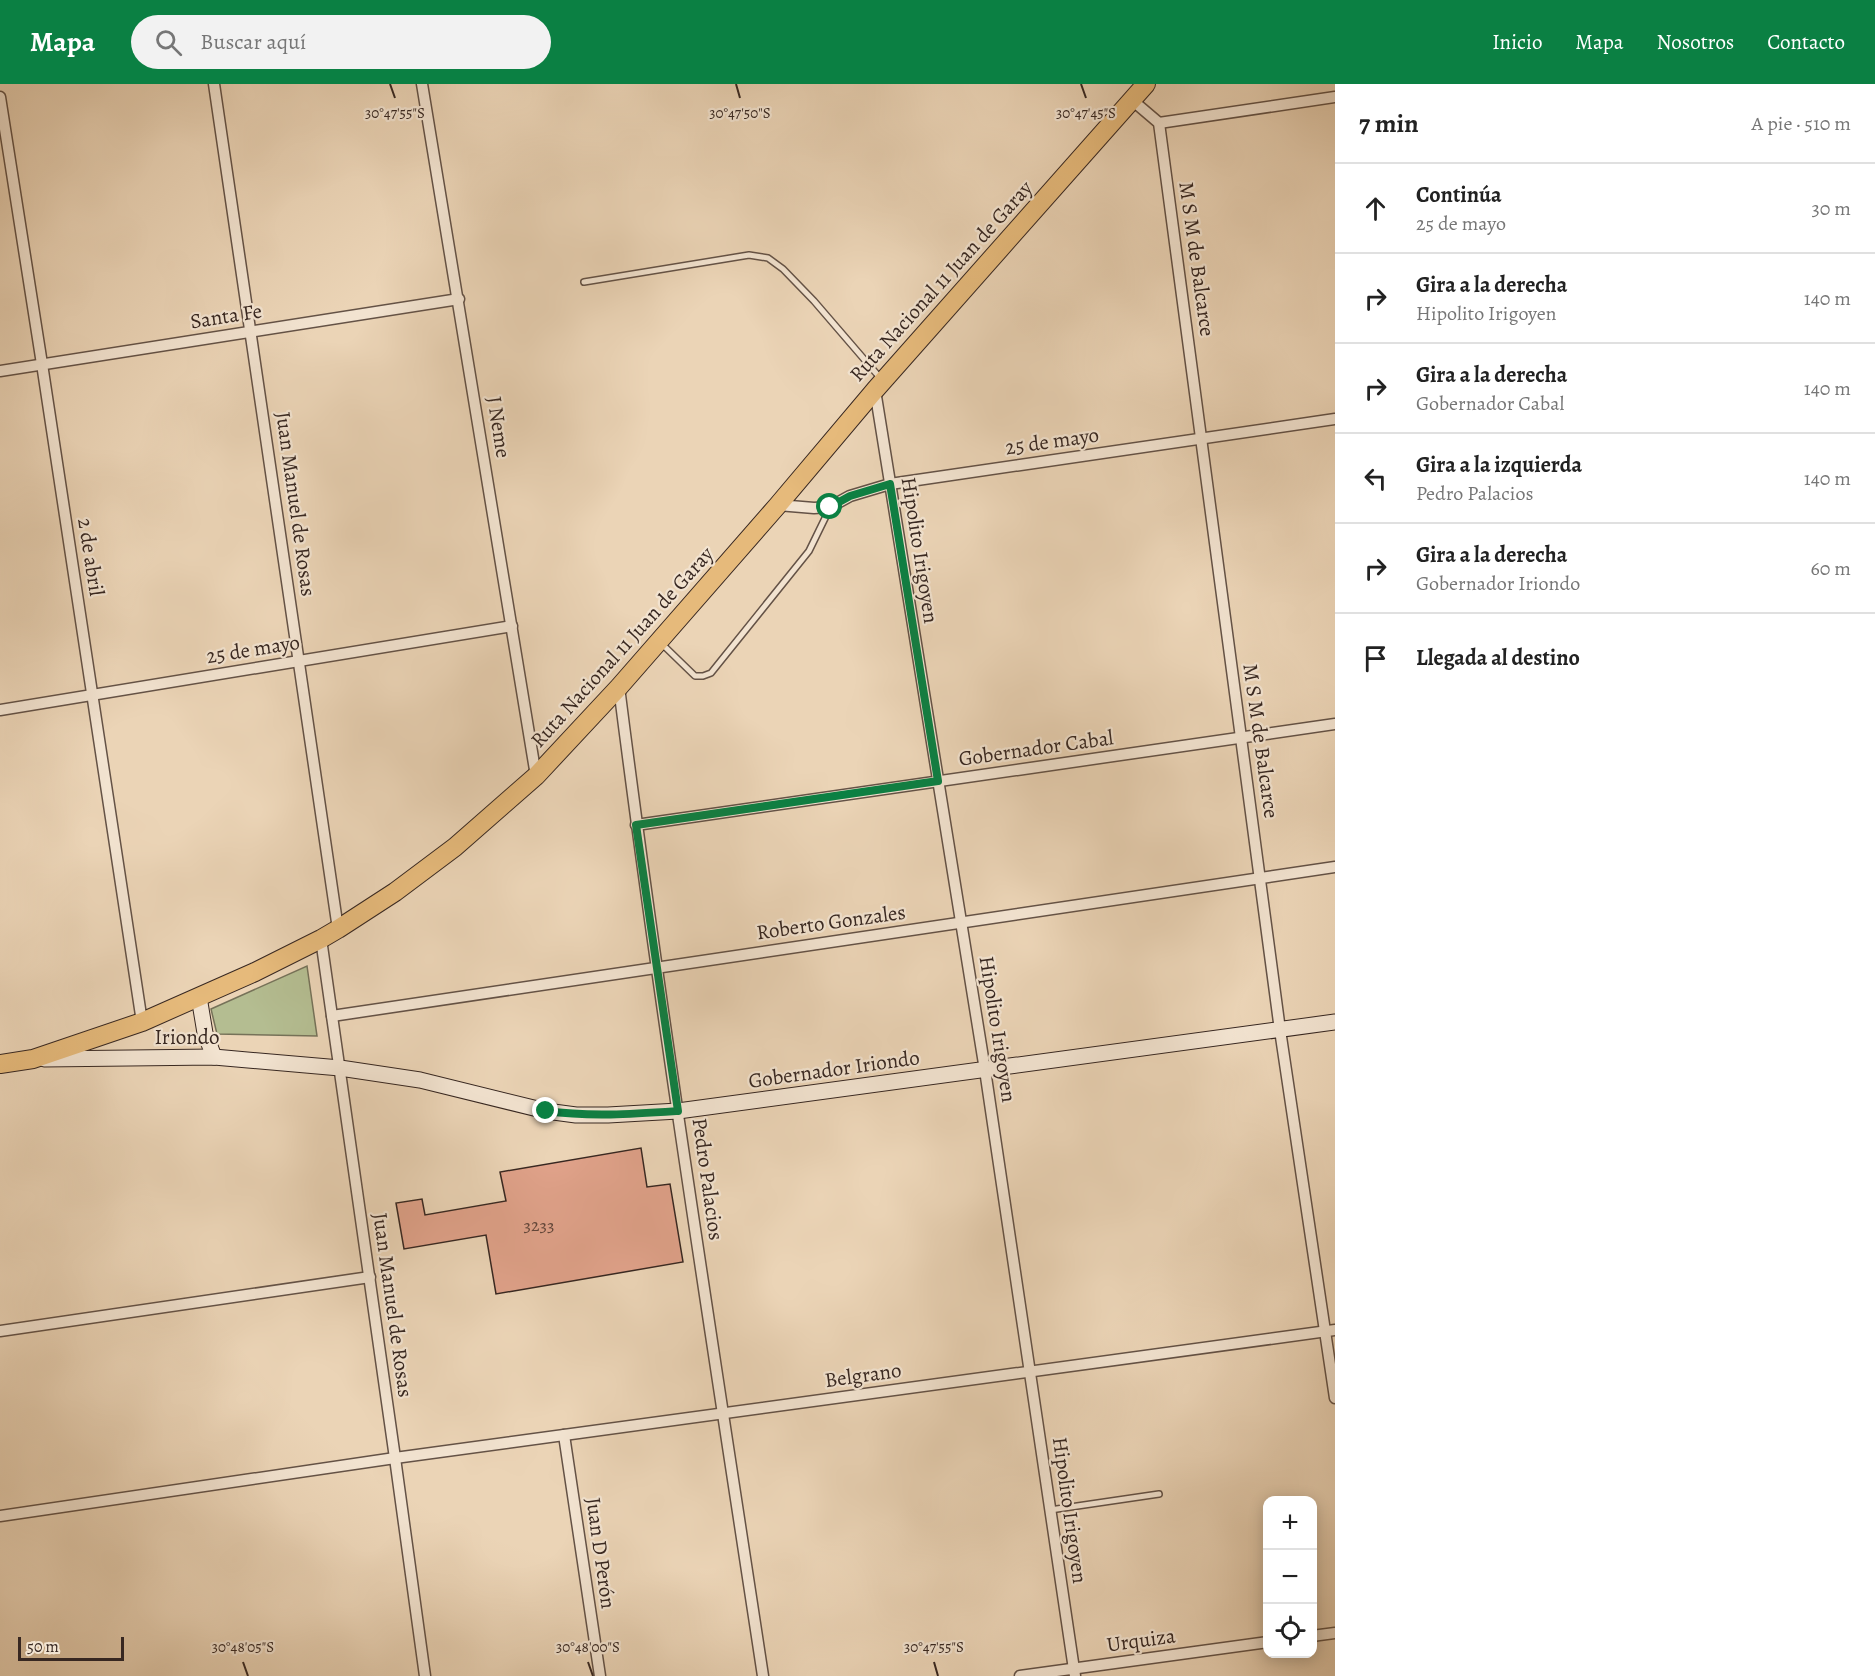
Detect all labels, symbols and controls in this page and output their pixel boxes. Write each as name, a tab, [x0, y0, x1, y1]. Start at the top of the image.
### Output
search box	[131, 15, 551, 69]
text: Mapa	[30, 23, 95, 61]
icon: search	[152, 26, 185, 59]
text: Buscar aquí	[200, 27, 306, 57]
text: Inicio	[1492, 28, 1542, 56]
text: Mapa	[1575, 28, 1624, 56]
text: Nosotros	[1657, 28, 1734, 56]
text: Contacto	[1767, 28, 1845, 56]
text: 30°47'55"S	[365, 103, 425, 123]
text: 30°47'50"S	[709, 103, 771, 123]
text: 30°47'45"S	[1056, 103, 1116, 123]
text: 7 min	[1359, 106, 1419, 141]
text: A pie · 510 m	[1752, 110, 1851, 137]
street label: Ruta Nacional 11 Juan de Garay	[843, 174, 1039, 387]
street label: M S M de Balcarce	[1172, 180, 1222, 338]
text: Continúa	[1416, 180, 1502, 210]
icon: ahead	[1359, 192, 1392, 225]
text: 30 m	[1811, 195, 1851, 222]
text: 25 de mayo	[1416, 210, 1506, 237]
text: Gira a la derecha	[1416, 270, 1567, 300]
icon: right	[1359, 282, 1392, 315]
text: 140 m	[1804, 285, 1851, 312]
street label: Santa Fe	[188, 297, 264, 335]
text: Hipolito Irigoyen	[1416, 300, 1557, 327]
text: Gira a la derecha	[1416, 360, 1567, 390]
icon: right	[1359, 372, 1392, 405]
text: 140 m	[1804, 375, 1851, 402]
text: Gobernador Cabal	[1416, 390, 1564, 417]
street label: J Neme	[480, 394, 518, 460]
street label: Juan Manuel de Rosas	[269, 410, 323, 598]
street label: 25 de mayo	[1003, 421, 1101, 461]
text: Gira a la izquierda	[1416, 450, 1582, 480]
icon: left	[1359, 462, 1392, 495]
text: 140 m	[1804, 465, 1851, 492]
street label: Hipolito Irigoyen	[895, 475, 945, 625]
text: Pedro Palacios	[1416, 480, 1533, 507]
route start	[816, 493, 842, 519]
street label: 2 de abril	[71, 516, 111, 598]
street label: Ruta Nacional 11 Juan de Garay	[524, 540, 720, 753]
text: Gira a la derecha	[1416, 540, 1567, 570]
icon: right	[1359, 552, 1392, 585]
text: 60 m	[1811, 555, 1851, 582]
text: Gobernador Iriondo	[1416, 570, 1580, 597]
street label: 25 de mayo	[204, 628, 302, 670]
icon: arrive	[1359, 642, 1392, 675]
text: Llegada al destino	[1416, 643, 1580, 673]
street label: M S M de Balcarce	[1236, 662, 1286, 820]
street label: Gobernador Cabal	[957, 723, 1115, 773]
street label: Roberto Gonzales	[755, 898, 907, 946]
street label: Hipolito Irigoyen	[973, 954, 1023, 1104]
street label: Iriondo	[154, 1023, 220, 1051]
street label: Gobernador Iriondo	[747, 1043, 921, 1095]
route end	[532, 1097, 558, 1123]
street label: Pedro Palacios	[686, 1116, 730, 1242]
street label: Juan Manuel de Rosas	[366, 1211, 420, 1399]
house number: 3233	[523, 1213, 555, 1237]
street label: Belgrano	[823, 1356, 903, 1394]
street label: Hipolito Irigoyen	[1046, 1435, 1094, 1585]
street label: Juan D Perón	[579, 1496, 623, 1610]
map controls	[1263, 1496, 1317, 1658]
button: +	[1263, 1496, 1317, 1550]
button: −	[1263, 1550, 1317, 1604]
button: locate	[1263, 1604, 1317, 1658]
street label: Urquiza	[1105, 1621, 1177, 1659]
scale bar	[18, 1634, 124, 1662]
text: 50 m	[27, 1636, 59, 1658]
text: 30°48'05"S	[212, 1637, 274, 1657]
text: 30°48'00"S	[556, 1637, 620, 1657]
text: 30°47'55"S	[904, 1637, 964, 1657]

